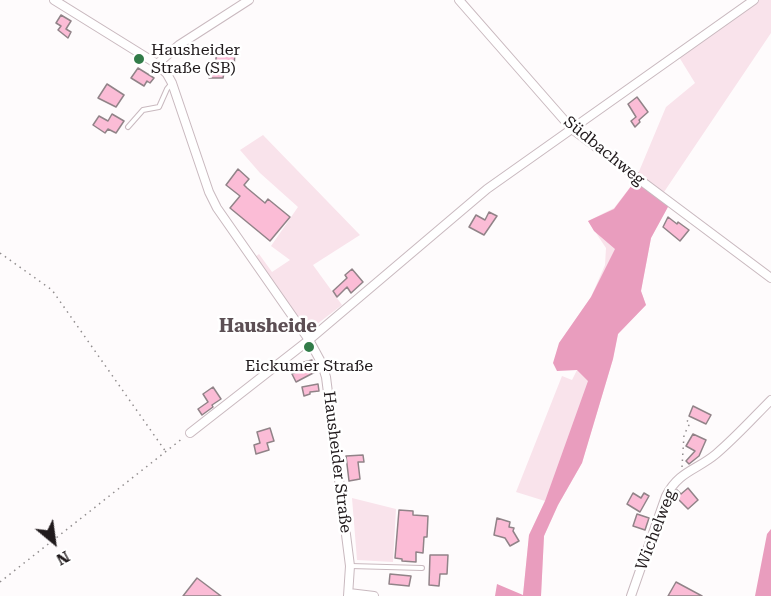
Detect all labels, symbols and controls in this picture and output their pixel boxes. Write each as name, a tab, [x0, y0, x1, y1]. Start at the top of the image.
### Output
place label: Hausheider Straße (SB)	[151, 40, 240, 78]
marker: Hausheider Straße (SB)	[132, 52, 146, 66]
street label: Südbachweg	[560, 112, 648, 190]
district label: Hausheide	[219, 316, 317, 338]
marker: Eickumer Straße	[302, 340, 316, 354]
place label: Eickumer Straße	[245, 356, 373, 376]
street label: Hausheider Straße	[319, 390, 355, 534]
street label: Wichelweg	[632, 487, 680, 573]
north arrow	[24, 512, 84, 572]
text: N	[53, 547, 73, 569]

